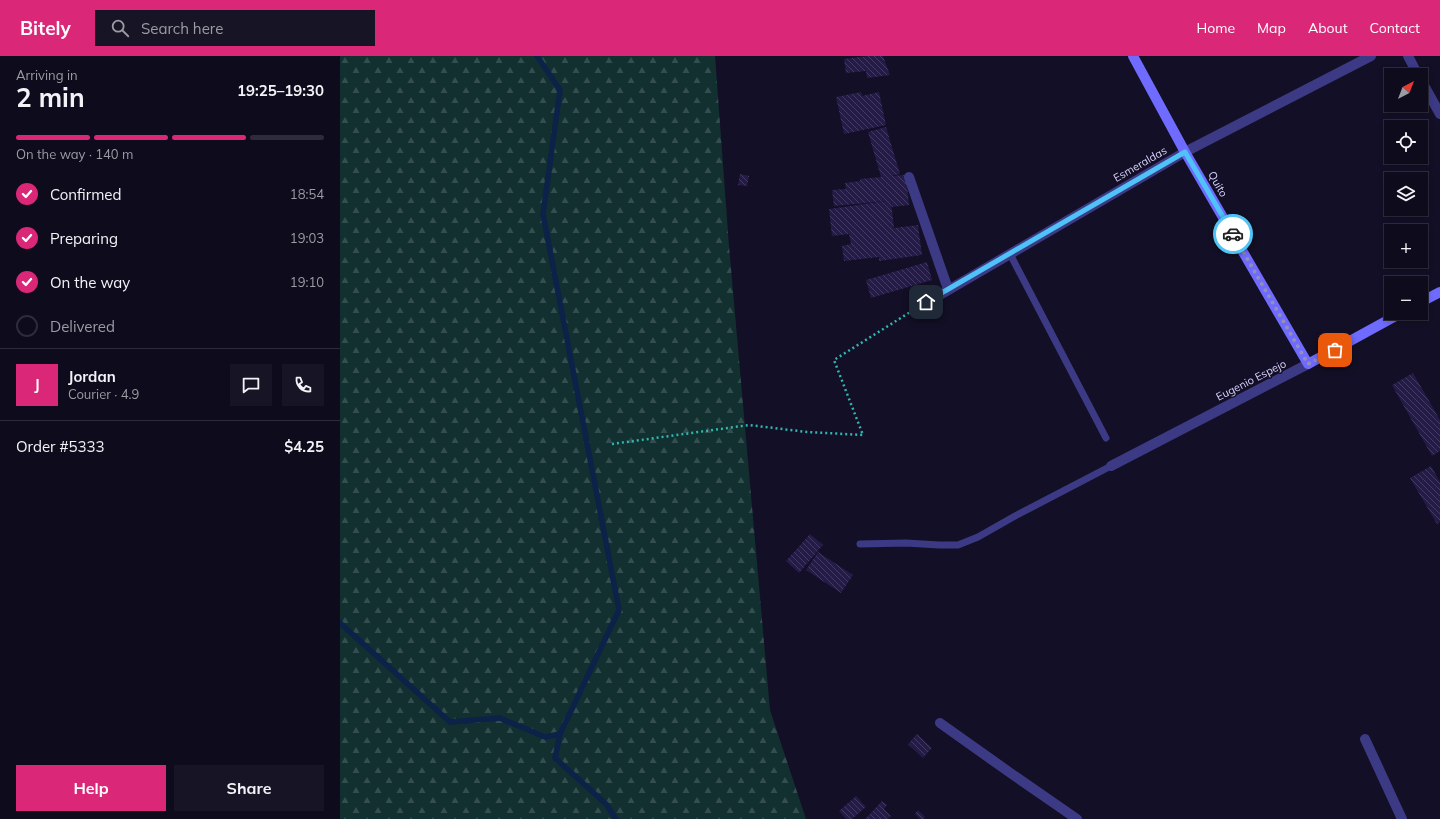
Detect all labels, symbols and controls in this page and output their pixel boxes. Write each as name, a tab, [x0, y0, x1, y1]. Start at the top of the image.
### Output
search box	[95, 10, 375, 46]
text: Bitely	[20, 16, 71, 40]
icon: search	[109, 17, 131, 39]
text: Search here	[141, 19, 223, 38]
text: Home	[1196, 19, 1235, 37]
text: Map	[1257, 19, 1286, 37]
text: About	[1308, 19, 1348, 37]
text: Contact	[1370, 19, 1420, 37]
text: Arriving in	[16, 67, 78, 83]
north arrow	[1384, 68, 1428, 112]
map controls	[1384, 68, 1428, 320]
text: 2 min	[16, 81, 85, 114]
text: 19:25–19:30	[237, 81, 324, 100]
button: locate	[1384, 120, 1428, 164]
street label: Esmeraldas	[1111, 143, 1169, 185]
text: On the way · 140 m	[16, 146, 133, 162]
street label: Quito	[1205, 169, 1231, 199]
button: layers	[1384, 172, 1428, 216]
icon: check	[16, 183, 38, 205]
text: Confirmed	[50, 185, 121, 204]
text: 18:54	[290, 186, 324, 202]
courier	[1213, 214, 1253, 254]
icon: car	[1222, 223, 1244, 245]
button: +	[1384, 224, 1428, 268]
icon: check	[16, 227, 38, 249]
text: Preparing	[50, 229, 118, 248]
text: 19:03	[290, 230, 324, 246]
icon: check	[16, 271, 38, 293]
text: On the way	[50, 273, 130, 292]
text: 19:10	[290, 274, 324, 290]
button: −	[1384, 276, 1428, 320]
pin	[909, 285, 943, 319]
icon: home	[915, 291, 937, 313]
text: Delivered	[50, 317, 115, 336]
pin	[1318, 333, 1352, 367]
icon: bag	[1324, 339, 1346, 361]
street label: Eugenio Espejo	[1214, 356, 1288, 404]
button: chat	[230, 364, 272, 406]
button: phone	[282, 364, 324, 406]
text: Jordan	[68, 367, 116, 386]
text: J	[34, 375, 40, 394]
text: Courier · 4.9	[68, 386, 139, 402]
text: Order #5333	[16, 437, 104, 456]
text: $4.25	[284, 437, 324, 456]
button: Help	[16, 765, 166, 811]
button: Share	[174, 765, 324, 811]

